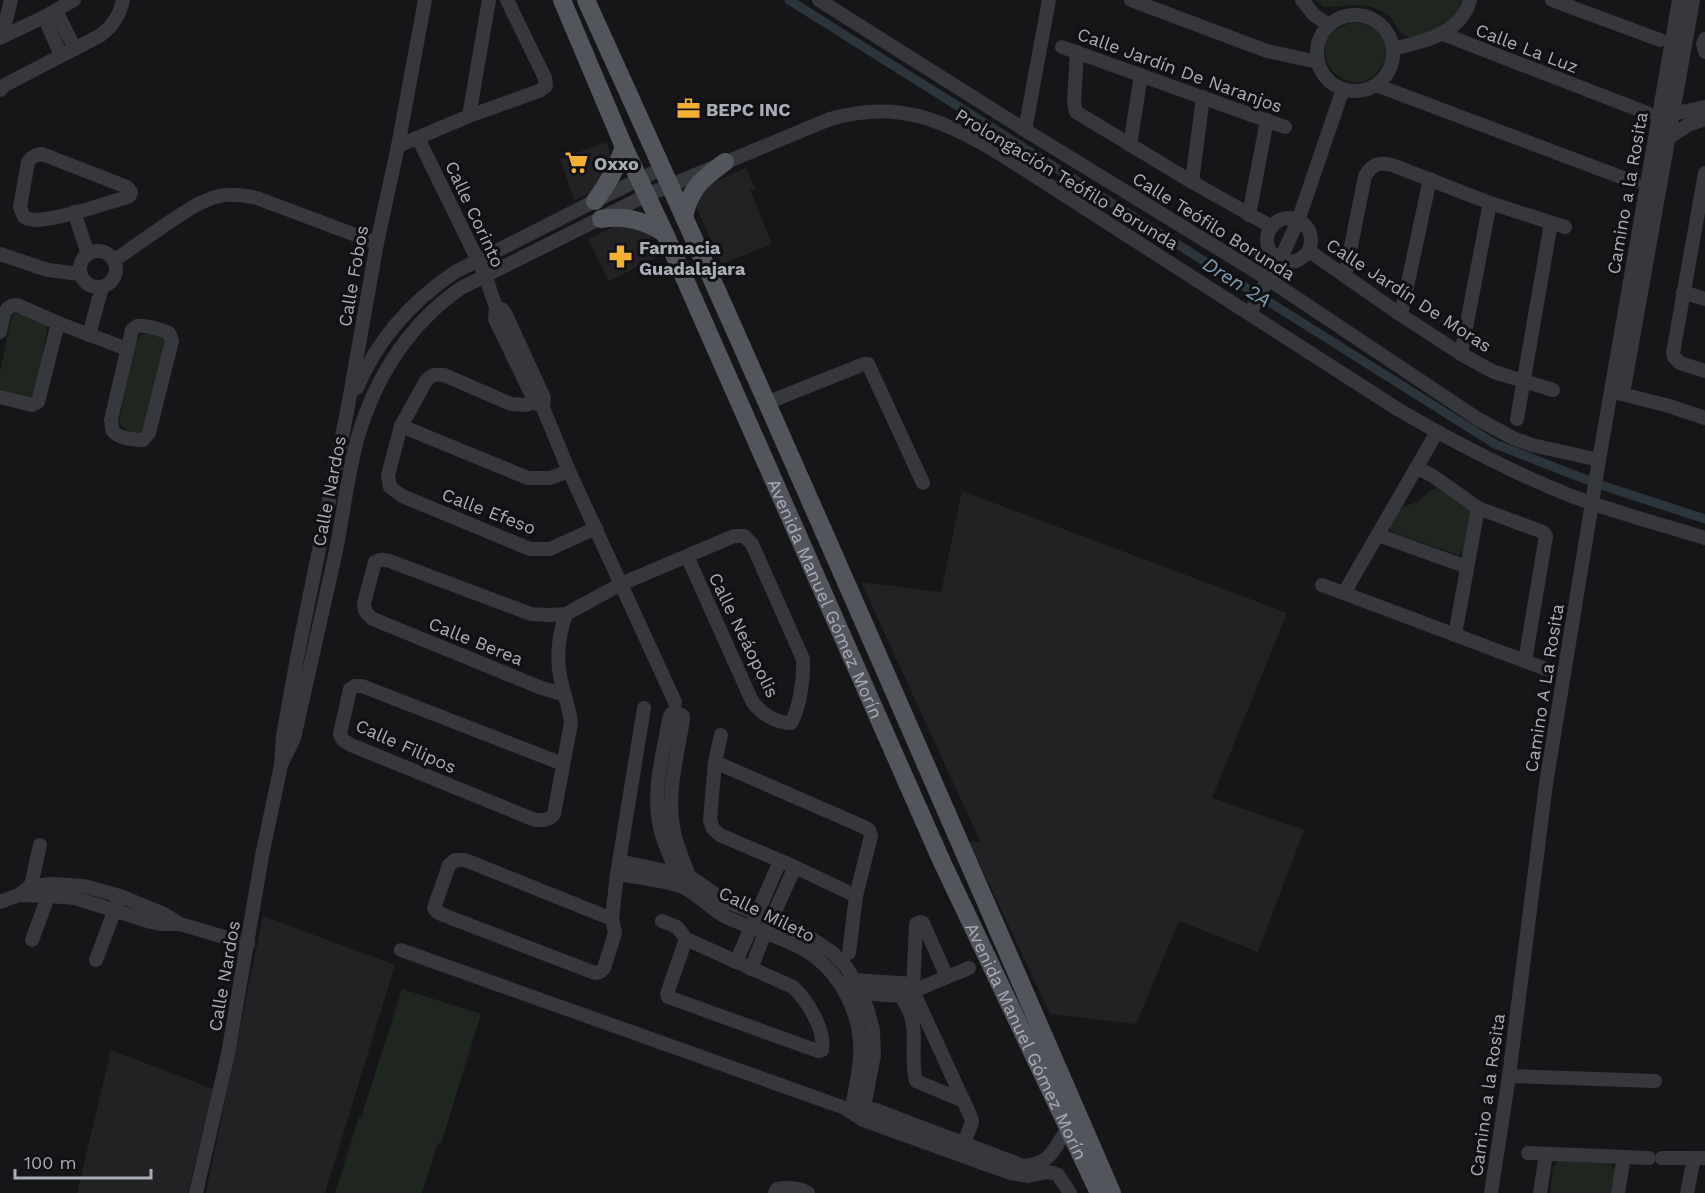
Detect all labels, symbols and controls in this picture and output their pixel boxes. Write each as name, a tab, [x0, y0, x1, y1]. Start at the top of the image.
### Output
street label: Calle La Luz	[1473, 19, 1581, 77]
street label: Calle Jardín De Naranjos	[1075, 23, 1285, 117]
office icon: BEPC INC	[675, 96, 701, 122]
place label: BEPC INC	[706, 99, 790, 120]
street label: Prolongación Teófilo Borunda	[952, 104, 1182, 254]
street label: Camino a la Rosita	[1602, 110, 1652, 276]
supermarket icon: Oxxo	[563, 150, 589, 176]
place label: Oxxo	[594, 153, 639, 174]
street label: Calle Corinto	[441, 158, 509, 270]
street label: Calle Teófilo Borunda	[1129, 167, 1299, 285]
street label: Calle Fobos	[334, 224, 372, 328]
street label: Calle Jardín De Moras	[1323, 234, 1495, 356]
place label: Farmacia Guadalajara	[639, 237, 746, 279]
pharmacy icon: Farmacia Guadalajara	[608, 244, 634, 270]
water label: Dren 2A	[1199, 252, 1275, 312]
street label: Calle Nardos	[308, 434, 350, 548]
street label: Avenida Manuel Gómez Morín	[764, 475, 888, 722]
street label: Calle Efeso	[439, 484, 539, 538]
street label: Calle Neáopolis	[705, 569, 783, 701]
street label: Camino A La Rosita	[1520, 602, 1568, 774]
street label: Calle Berea	[426, 613, 526, 669]
street label: Calle Filipos	[353, 715, 459, 777]
street label: Calle Mileto	[716, 882, 818, 946]
street label: Calle Nardos	[204, 919, 244, 1033]
street label: Avenida Manuel Gómez Morín	[962, 919, 1092, 1163]
street label: Camino a la Rosita	[1465, 1012, 1509, 1178]
scale bar	[15, 1142, 152, 1180]
text: 100 m	[24, 1152, 77, 1173]

